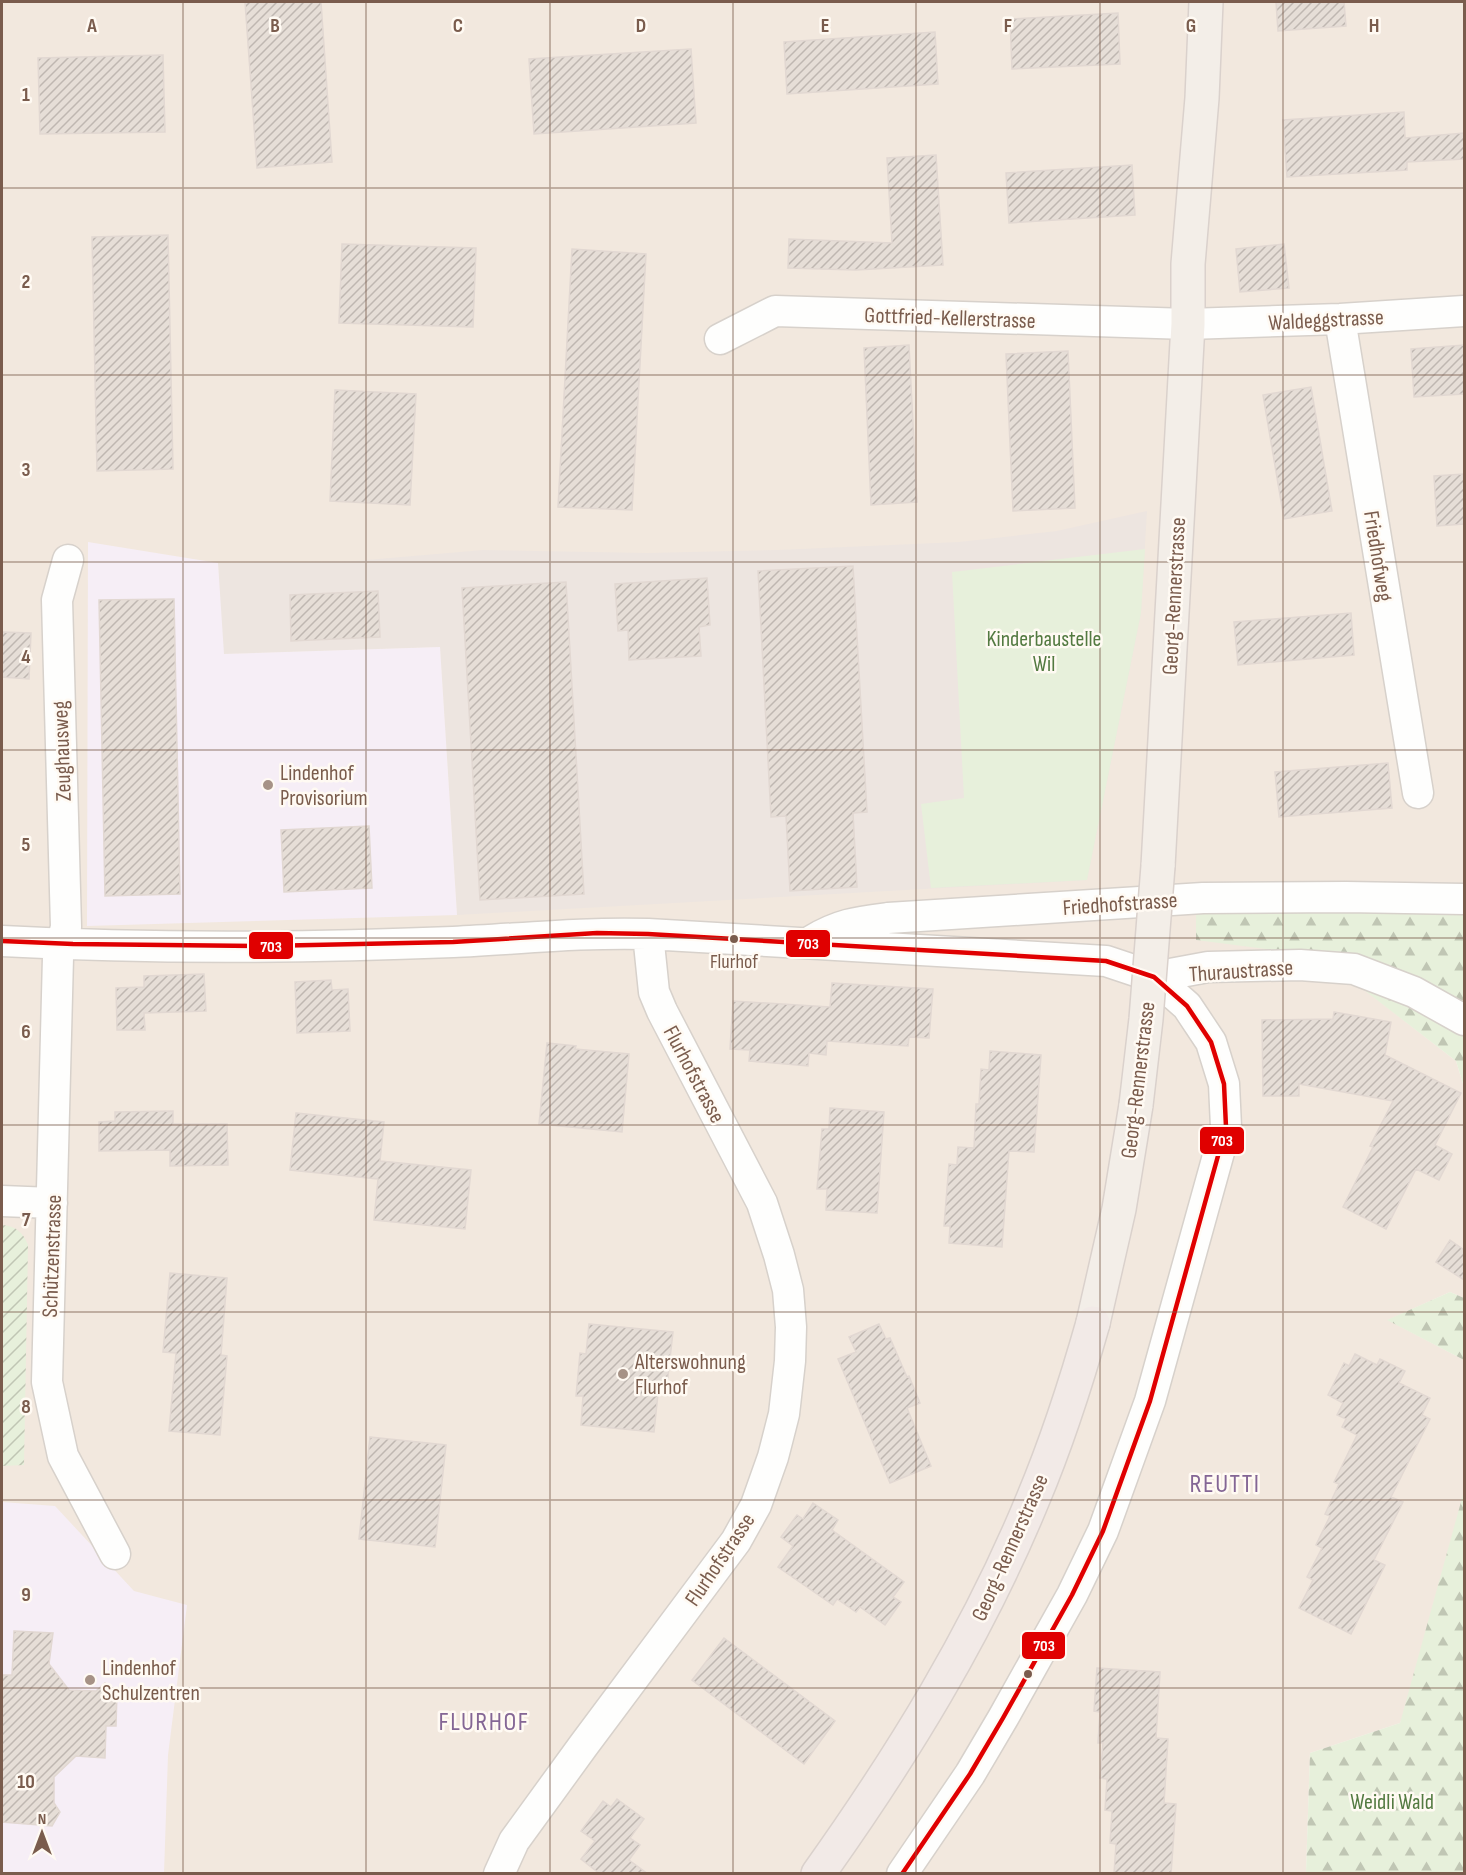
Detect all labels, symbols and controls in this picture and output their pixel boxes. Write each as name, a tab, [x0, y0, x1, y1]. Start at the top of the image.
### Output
text: A	[86, 14, 97, 38]
text: B	[270, 14, 280, 38]
text: C	[453, 14, 463, 38]
text: D	[636, 14, 646, 38]
text: E	[821, 14, 829, 38]
text: F	[1004, 14, 1012, 38]
text: G	[1186, 14, 1196, 38]
text: H	[1369, 14, 1379, 38]
text: 1	[22, 83, 30, 107]
text: 2	[22, 270, 30, 294]
street label: Gottfried-Kellerstrasse	[864, 302, 1036, 335]
street label: Waldeggstrasse	[1268, 304, 1384, 337]
text: 3	[22, 458, 31, 482]
street label: Friedhofweg	[1357, 509, 1398, 604]
street label: Georg-Rennerstrasse	[1157, 517, 1192, 676]
park label: Kinderbaustelle Wil	[987, 626, 1101, 678]
text: 4	[21, 645, 31, 669]
street label: Zeughausweg	[47, 700, 78, 802]
place label: Lindenhof Provisorium	[280, 760, 368, 812]
marker: Lindenhof Provisorium	[261, 778, 275, 792]
text: 5	[22, 833, 31, 857]
street label: Friedhofstrasse	[1062, 887, 1178, 922]
line badge: 703	[785, 929, 831, 958]
line badge: 703	[248, 931, 294, 960]
marker: Flurhof	[728, 933, 740, 945]
text: 703	[797, 935, 819, 954]
text: 703	[260, 938, 282, 957]
place label: Flurhof	[710, 950, 758, 974]
street label: Thuraustrasse	[1188, 954, 1294, 989]
street label: Georg-Rennerstrasse	[1115, 1000, 1162, 1160]
text: 6	[21, 1020, 31, 1044]
street label: Flurhofstrasse	[657, 1021, 731, 1128]
line badge: 703	[1199, 1126, 1245, 1155]
text: 703	[1211, 1132, 1233, 1151]
street label: Schützenstrasse	[37, 1194, 68, 1318]
text: 7	[22, 1208, 31, 1232]
place label: Alterswohnung Flurhof	[634, 1349, 746, 1401]
marker: Alterswohnung Flurhof	[616, 1367, 630, 1381]
text: 8	[21, 1395, 31, 1419]
district label: REUTTI	[1189, 1469, 1261, 1500]
street label: Georg-Rennerstrasse	[966, 1470, 1055, 1625]
street label: Flurhofstrasse	[679, 1508, 761, 1611]
text: 9	[21, 1583, 31, 1607]
line badge: 703	[1021, 1631, 1066, 1660]
text: 703	[1033, 1637, 1055, 1656]
place label: Lindenhof Schulzentren	[102, 1655, 200, 1707]
unlabelled marker	[1022, 1668, 1034, 1680]
marker: Lindenhof Schulzentren	[83, 1673, 97, 1687]
district label: FLURHOF	[438, 1707, 530, 1738]
text: 10	[17, 1770, 35, 1794]
park label: Weidli Wald	[1350, 1789, 1434, 1816]
north arrow	[12, 1803, 72, 1863]
text: N	[38, 1810, 46, 1829]

